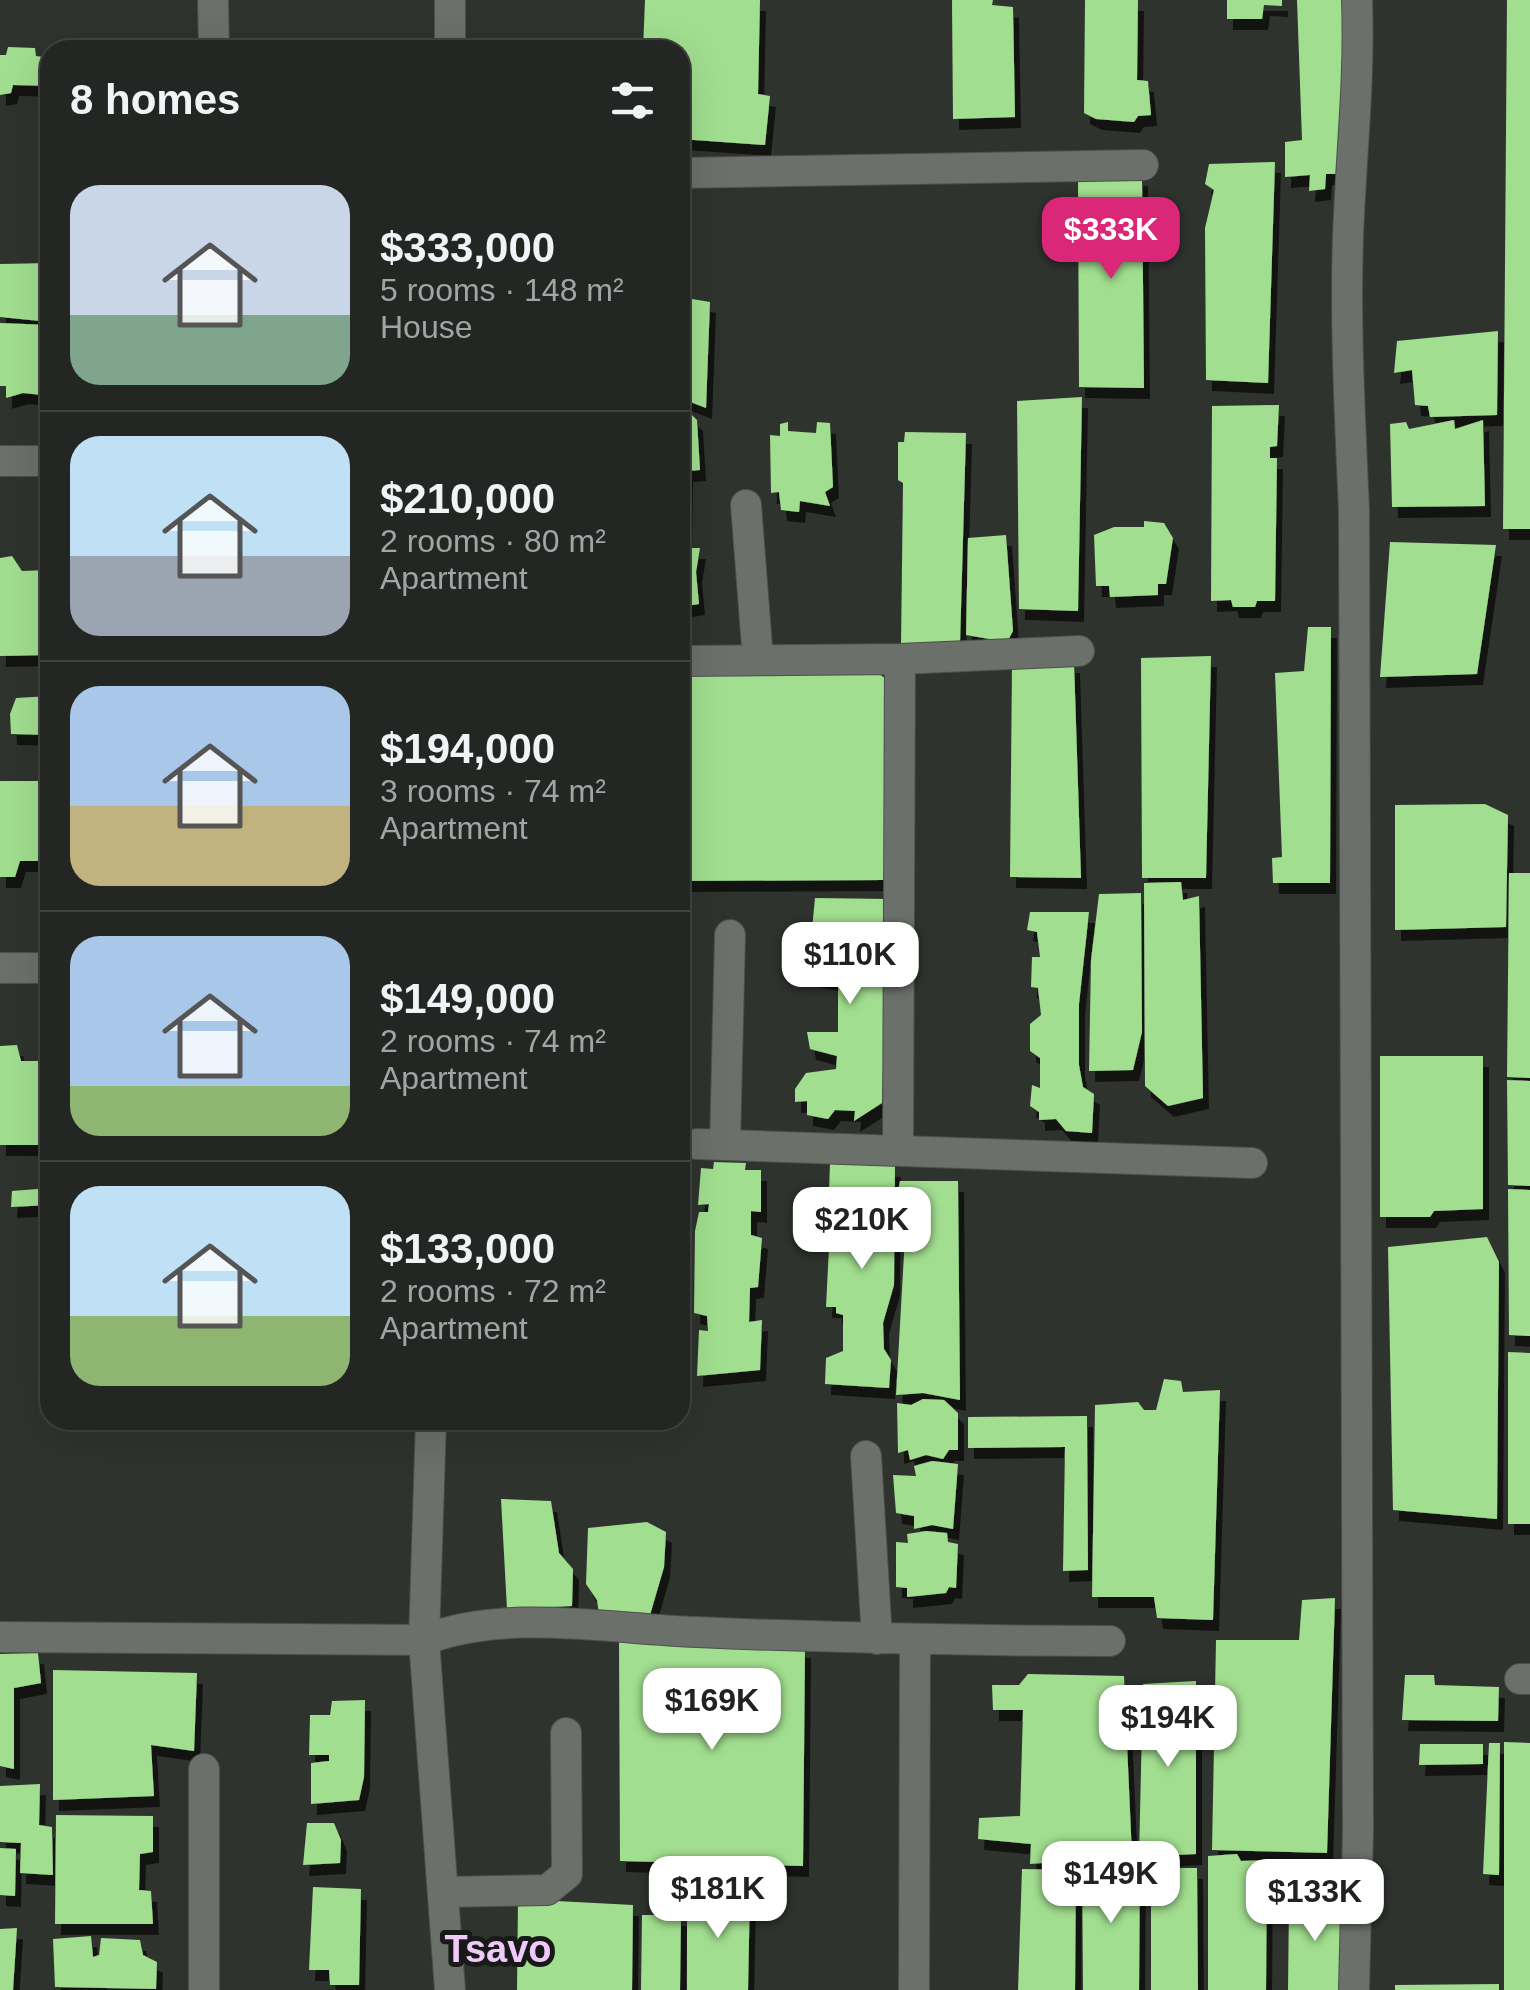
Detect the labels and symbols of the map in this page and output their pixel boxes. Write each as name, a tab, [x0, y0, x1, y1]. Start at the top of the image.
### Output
pin: $333K	[1041, 197, 1181, 282]
pin: $110K	[780, 922, 920, 1007]
pin: $210K	[792, 1187, 932, 1272]
pin: $169K	[642, 1668, 782, 1753]
pin: $194K	[1098, 1685, 1238, 1770]
pin: $149K	[1041, 1841, 1181, 1926]
pin: $181K	[648, 1856, 788, 1941]
pin: $133K	[1245, 1859, 1385, 1944]
district label: Tsavo	[444, 1928, 552, 1970]

